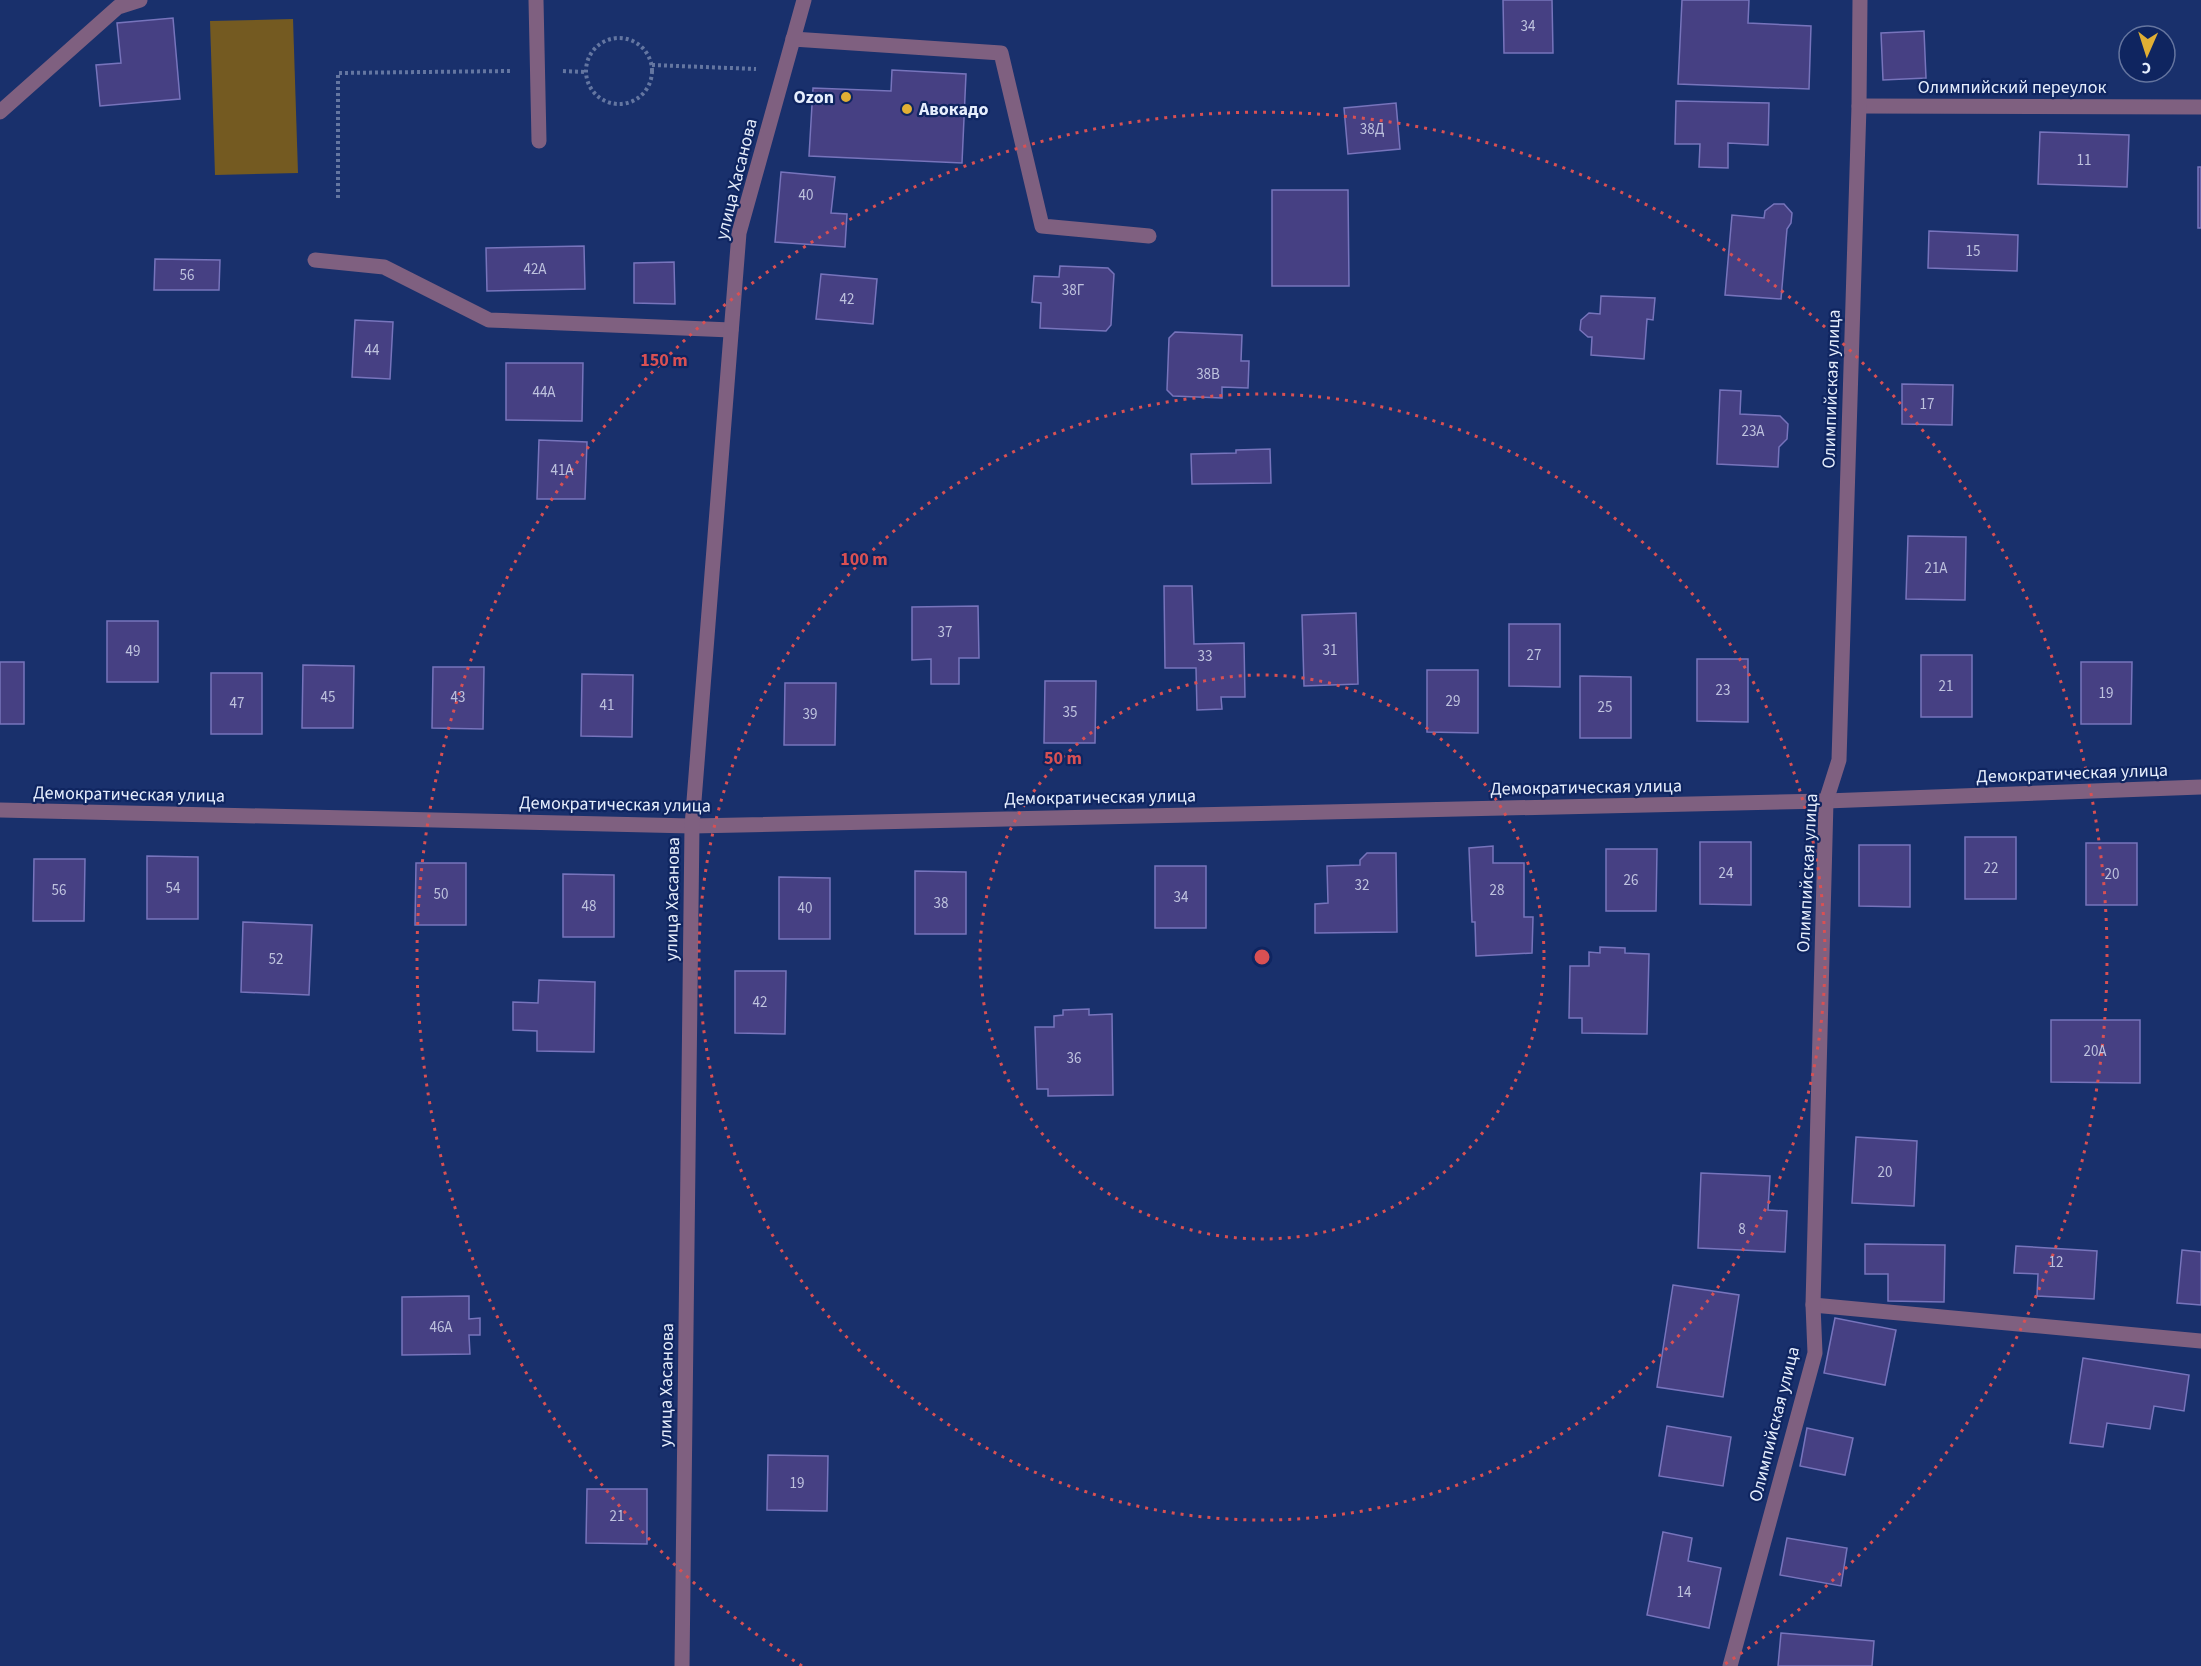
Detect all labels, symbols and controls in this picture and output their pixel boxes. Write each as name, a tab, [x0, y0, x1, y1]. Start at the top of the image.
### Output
house number: 34	[1521, 16, 1536, 37]
north arrow	[2117, 24, 2177, 84]
text: С	[2141, 57, 2151, 79]
street label: Олимпийский переулок	[1918, 75, 2106, 100]
place label: Ozon	[794, 85, 834, 110]
marker: Ozon	[839, 90, 853, 104]
place label: Авокадо	[918, 97, 988, 122]
marker: Авокадо	[900, 102, 914, 116]
street label: улица Хасанова	[709, 116, 764, 242]
house number: 38Д	[1360, 119, 1385, 140]
house number: 11	[2077, 150, 2091, 171]
house number: 40	[799, 185, 813, 206]
house number: 15	[1966, 241, 1980, 262]
house number: 42А	[523, 259, 547, 280]
house number: 56	[180, 265, 194, 286]
house number: 38Г	[1062, 280, 1085, 301]
house number: 42	[840, 289, 854, 310]
street label: Олимпийская улица	[1816, 309, 1847, 469]
house number: 44	[365, 340, 380, 361]
text: 150 m	[640, 348, 688, 373]
house number: 38В	[1196, 364, 1220, 385]
house number: 44А	[532, 382, 556, 403]
house number: 17	[1920, 394, 1934, 415]
house number: 23А	[1741, 421, 1765, 442]
house number: 41А	[550, 460, 574, 481]
text: 100 m	[840, 547, 888, 572]
house number: 21А	[1924, 558, 1948, 579]
house number: 37	[938, 622, 952, 643]
house number: 31	[1323, 640, 1337, 661]
house number: 49	[126, 641, 140, 662]
house number: 27	[1527, 645, 1541, 666]
house number: 33	[1198, 646, 1212, 667]
house number: 21	[1939, 676, 1953, 697]
house number: 23	[1716, 680, 1730, 701]
house number: 19	[2099, 683, 2113, 704]
house number: 45	[321, 687, 335, 708]
house number: 43	[451, 687, 465, 708]
house number: 29	[1446, 691, 1460, 712]
house number: 47	[230, 693, 244, 714]
house number: 41	[600, 695, 614, 716]
house number: 25	[1598, 697, 1612, 718]
house number: 35	[1063, 702, 1077, 723]
house number: 39	[803, 704, 817, 725]
text: 50 m	[1044, 746, 1082, 771]
street label: Демократическая улица	[1976, 758, 2168, 789]
street label: Демократическая улица	[1490, 773, 1682, 802]
street label: Демократическая улица	[33, 780, 225, 809]
street label: Демократическая улица	[1004, 783, 1196, 812]
street label: Демократическая улица	[519, 790, 711, 819]
street label: Олимпийская улица	[1791, 793, 1824, 953]
street label: улица Хасанова	[659, 837, 686, 961]
house number: 22	[1984, 858, 1998, 879]
house number: 24	[1719, 863, 1734, 884]
house number: 20	[2105, 864, 2119, 885]
house number: 26	[1624, 870, 1638, 891]
house number: 32	[1355, 875, 1369, 896]
house number: 54	[166, 878, 181, 899]
house number: 56	[52, 880, 66, 901]
house number: 28	[1490, 880, 1504, 901]
house number: 50	[434, 884, 448, 905]
house number: 34	[1174, 887, 1189, 908]
house number: 38	[934, 893, 948, 914]
house number: 48	[582, 896, 596, 917]
house number: 40	[798, 898, 812, 919]
centre of rings	[1252, 947, 1272, 967]
house number: 52	[269, 949, 283, 970]
house number: 42	[753, 992, 767, 1013]
house number: 20А	[2083, 1041, 2107, 1062]
house number: 36	[1067, 1048, 1081, 1069]
house number: 20	[1878, 1162, 1892, 1183]
house number: 8	[1738, 1219, 1746, 1240]
house number: 12	[2049, 1252, 2063, 1273]
house number: 46А	[429, 1317, 453, 1338]
street label: улица Хасанова	[653, 1323, 680, 1447]
street label: Олимпийская улица	[1743, 1344, 1806, 1504]
house number: 19	[790, 1473, 804, 1494]
house number: 21	[610, 1506, 624, 1527]
house number: 14	[1677, 1582, 1692, 1603]

